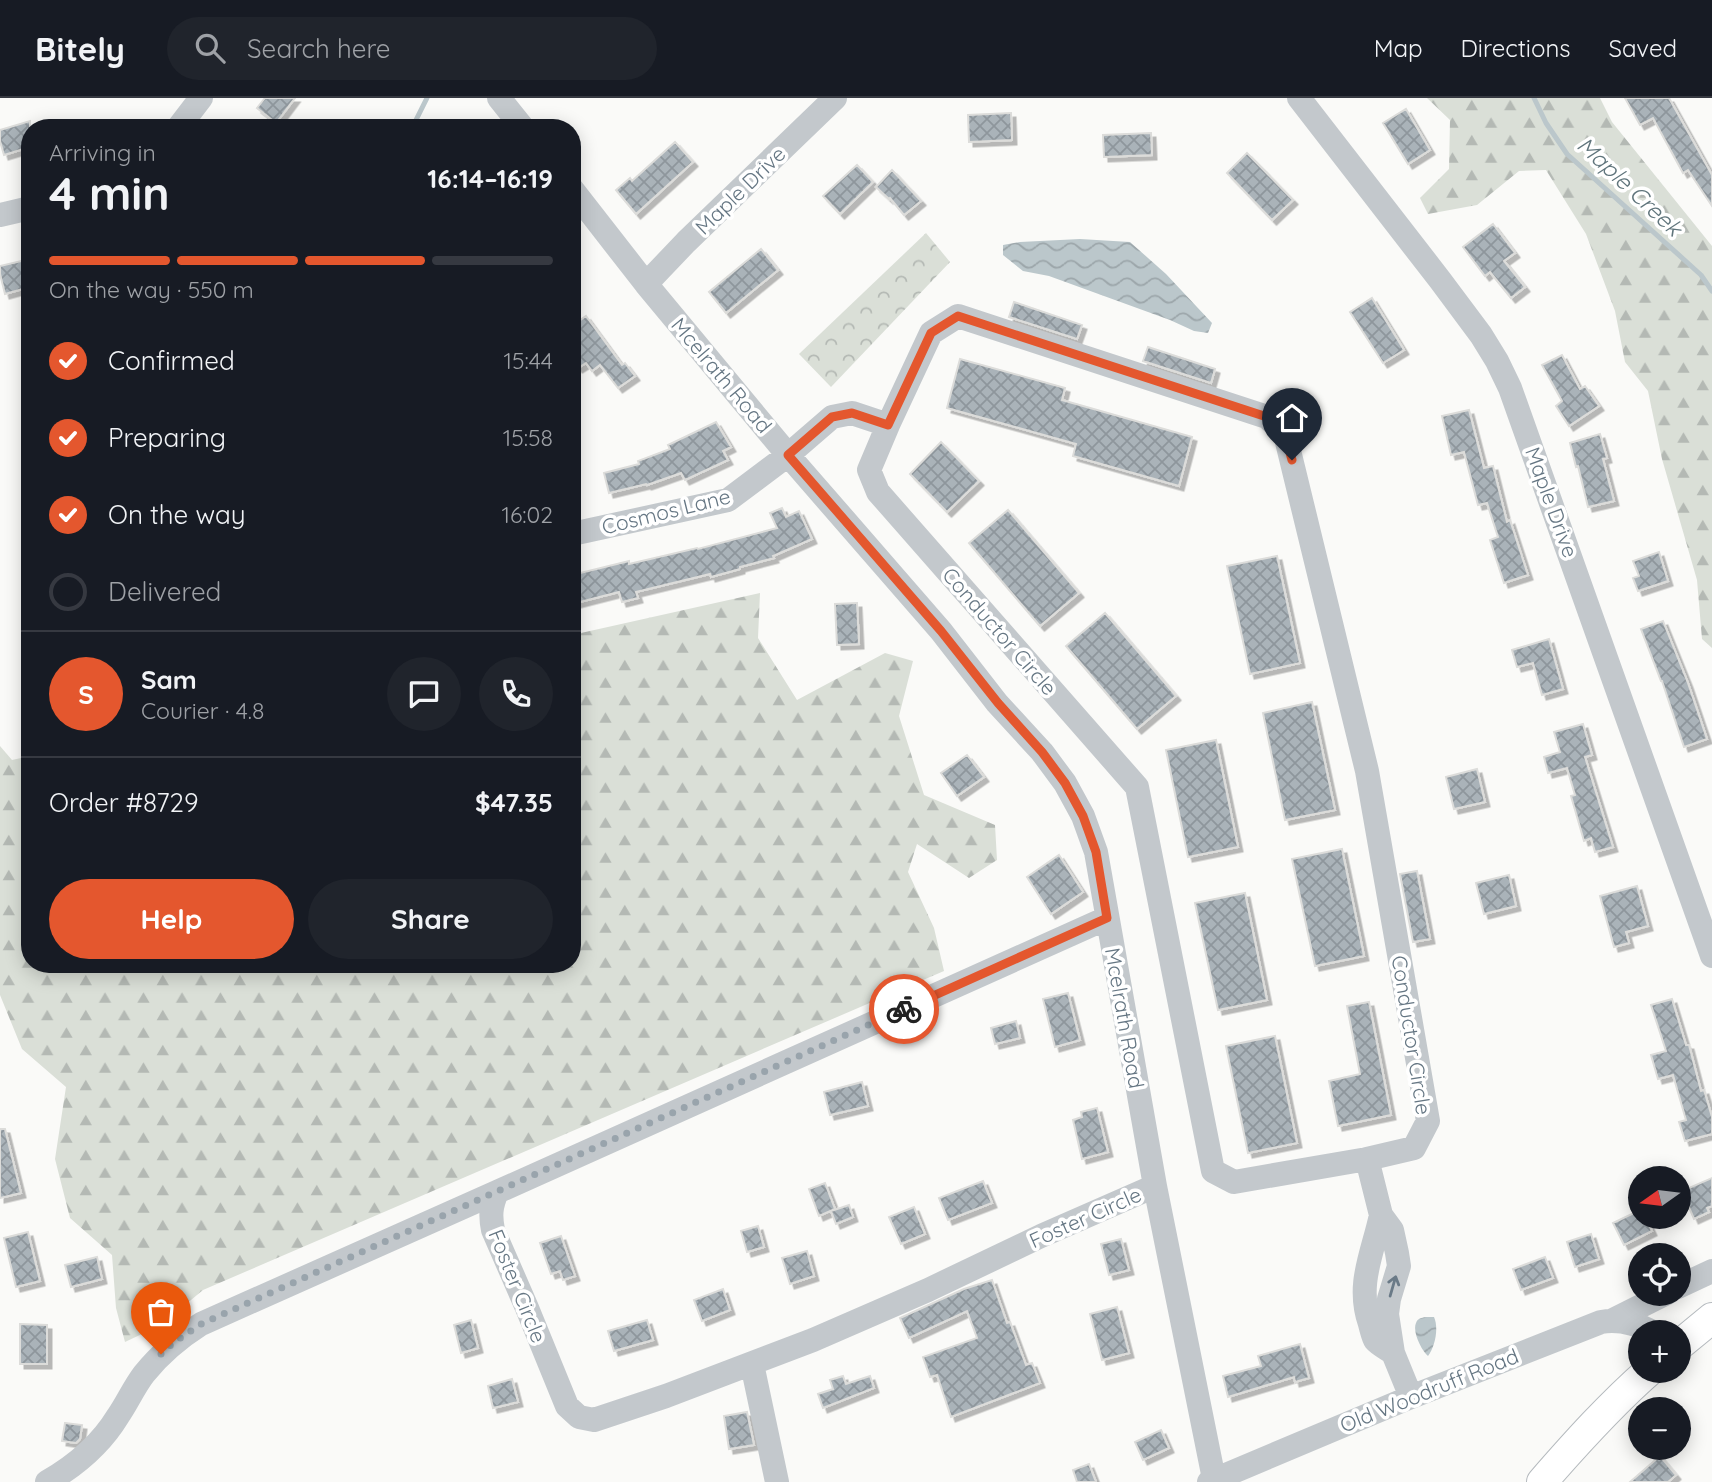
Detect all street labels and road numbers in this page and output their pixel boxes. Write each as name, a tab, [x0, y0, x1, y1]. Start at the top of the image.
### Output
street label: Maple Drive	[689, 140, 791, 240]
street label: Mcelrath Road	[666, 312, 778, 438]
street label: Maple Drive	[1520, 443, 1584, 561]
street label: Cosmos Lane	[599, 482, 733, 540]
street label: Conductor Circle	[937, 562, 1063, 700]
street label: Mcelrath Road	[1100, 946, 1150, 1090]
street label: Conductor Circle	[1387, 953, 1437, 1117]
street label: Foster Circle	[1025, 1181, 1145, 1253]
street label: Foster Circle	[483, 1225, 553, 1347]
street label: Old Woodruff Road	[1336, 1342, 1522, 1438]

